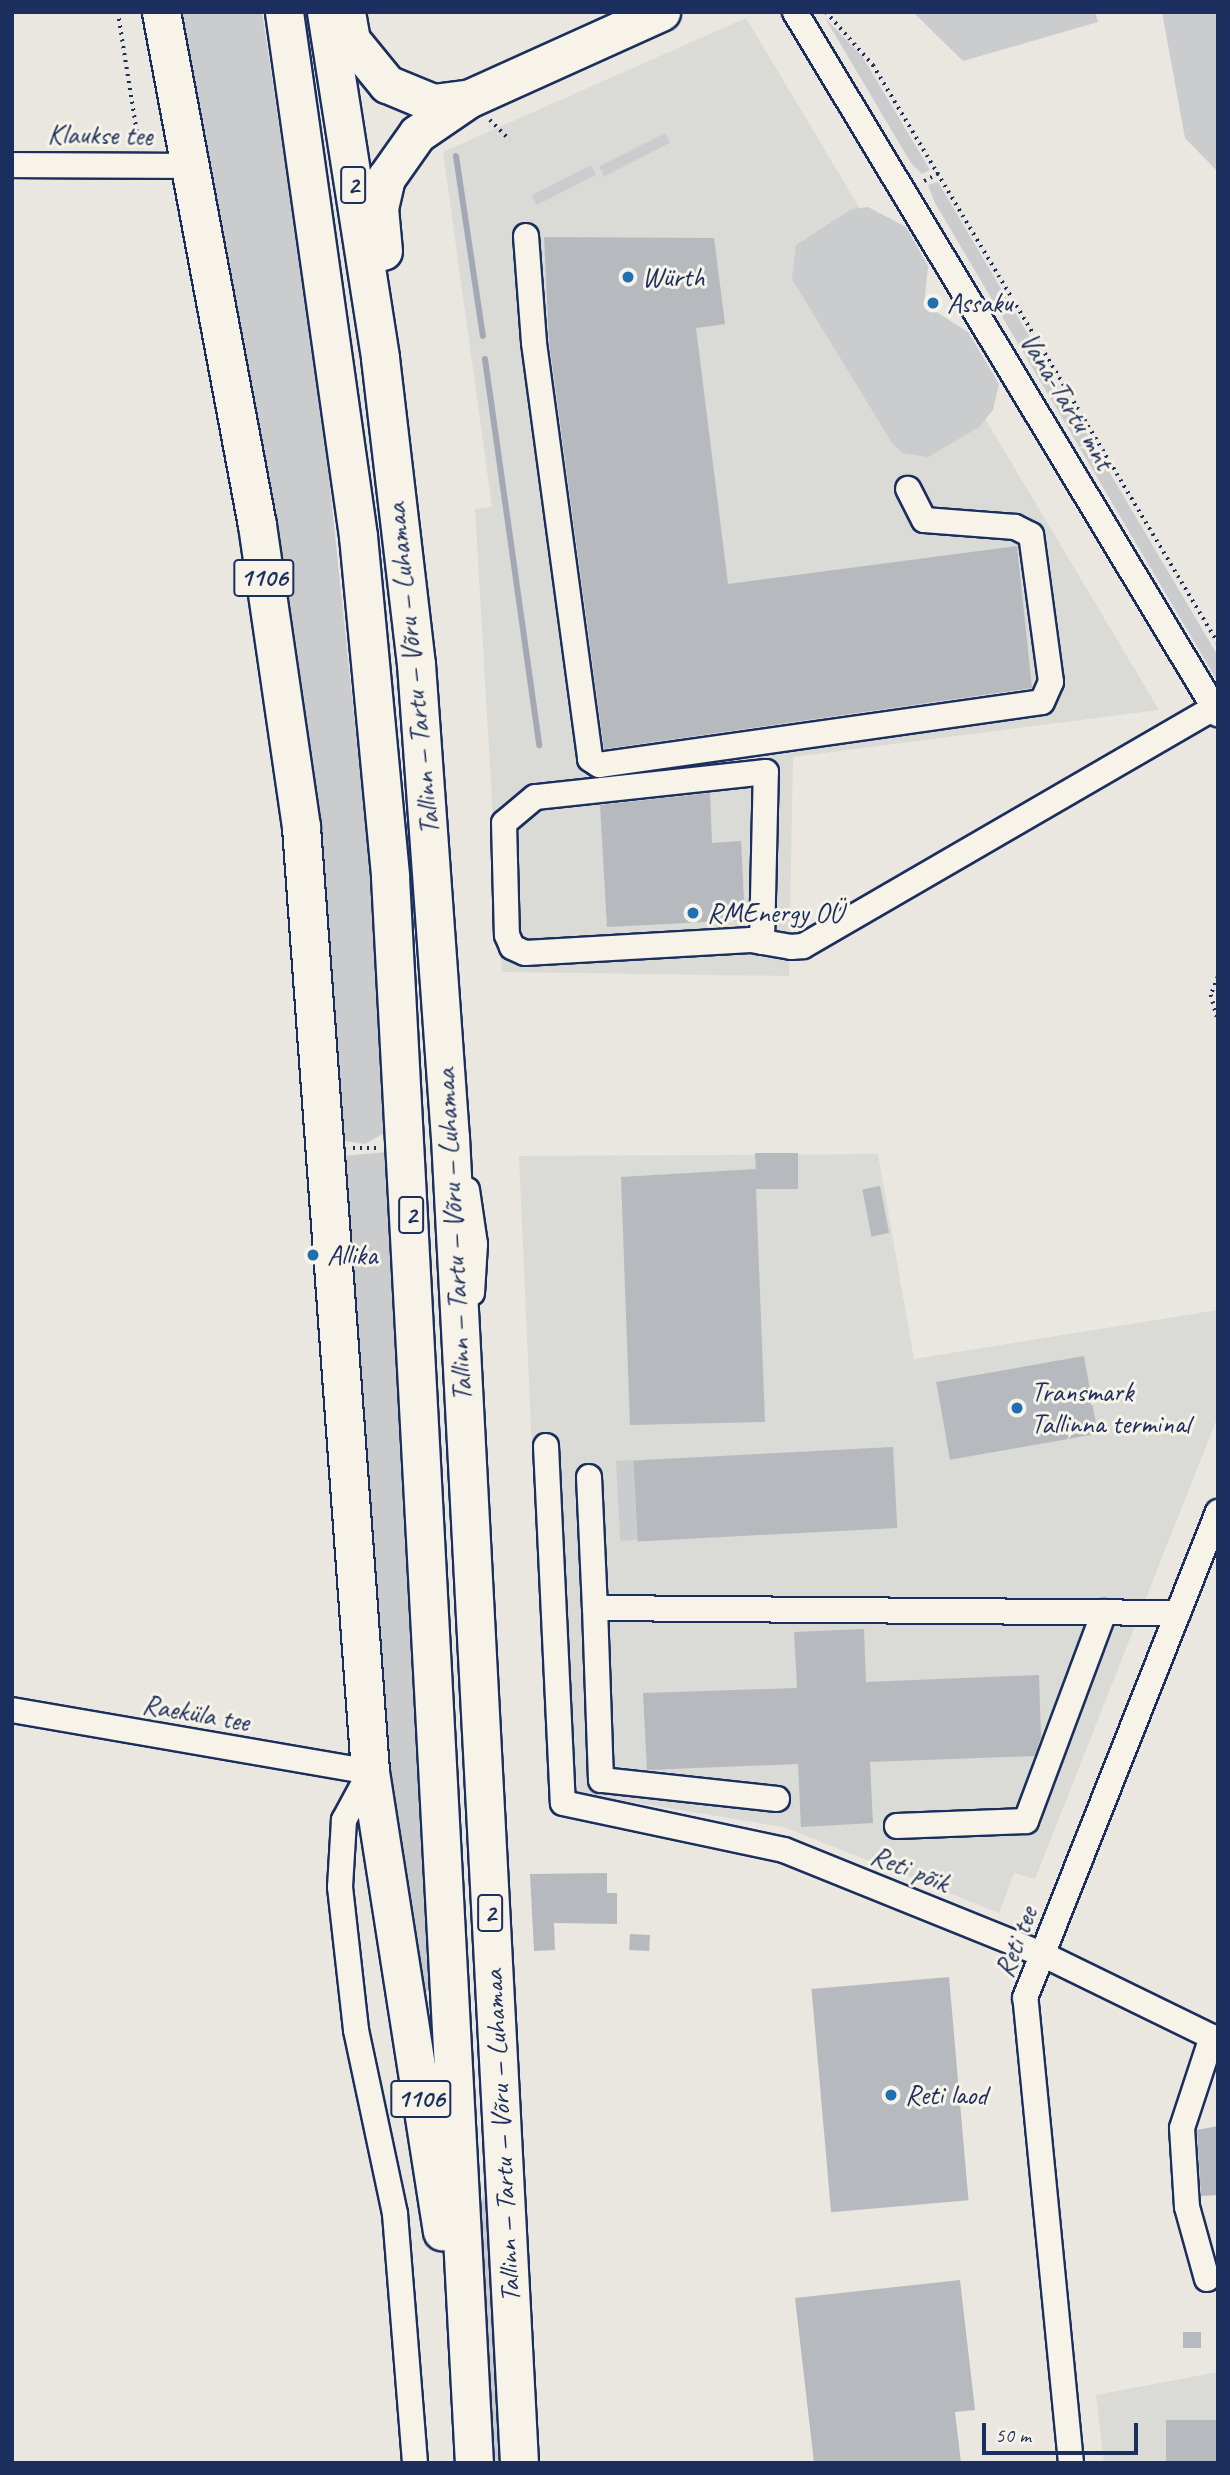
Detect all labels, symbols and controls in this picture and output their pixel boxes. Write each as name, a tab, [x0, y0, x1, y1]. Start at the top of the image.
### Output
street label: Klaukse tee	[47, 117, 153, 153]
road number: 2	[339, 162, 367, 208]
place label: Würth	[642, 260, 705, 294]
marker: Würth	[620, 269, 636, 285]
place label: Assaku	[947, 286, 1013, 320]
marker: Assaku	[925, 295, 941, 311]
street label: Vana-Tartu mnt	[1013, 326, 1121, 476]
street label: Tallinn — Tartu — Võru — Luhamaa	[379, 502, 447, 836]
road number: 1106	[232, 556, 296, 600]
place label: RMEnergy OÜ	[707, 896, 842, 930]
marker: RMEnergy OÜ	[685, 905, 701, 921]
street label: Tallinn — Tartu — Võru — Luhamaa	[429, 1068, 479, 1402]
road number: 2	[397, 1192, 425, 1238]
place label: Allika	[327, 1238, 377, 1272]
marker: Allika	[305, 1247, 321, 1263]
place label: Transmark Tallinna terminal	[1031, 1375, 1190, 1441]
marker: Transmark Tallinna terminal	[1009, 1400, 1025, 1416]
street label: Raeküla tee	[140, 1687, 252, 1739]
street label: Reti põik	[866, 1838, 954, 1900]
road number: 2	[476, 1890, 504, 1936]
street label: Reti tee	[987, 1902, 1045, 1982]
street label: Tallinn — Tartu — Võru — Luhamaa	[477, 1969, 527, 2303]
road number: 1106	[390, 2076, 452, 2122]
place label: Reti laod	[905, 2078, 988, 2112]
marker: Reti laod	[883, 2087, 899, 2103]
scale bar	[985, 2408, 1141, 2452]
text: 50 m	[995, 2422, 1031, 2448]

